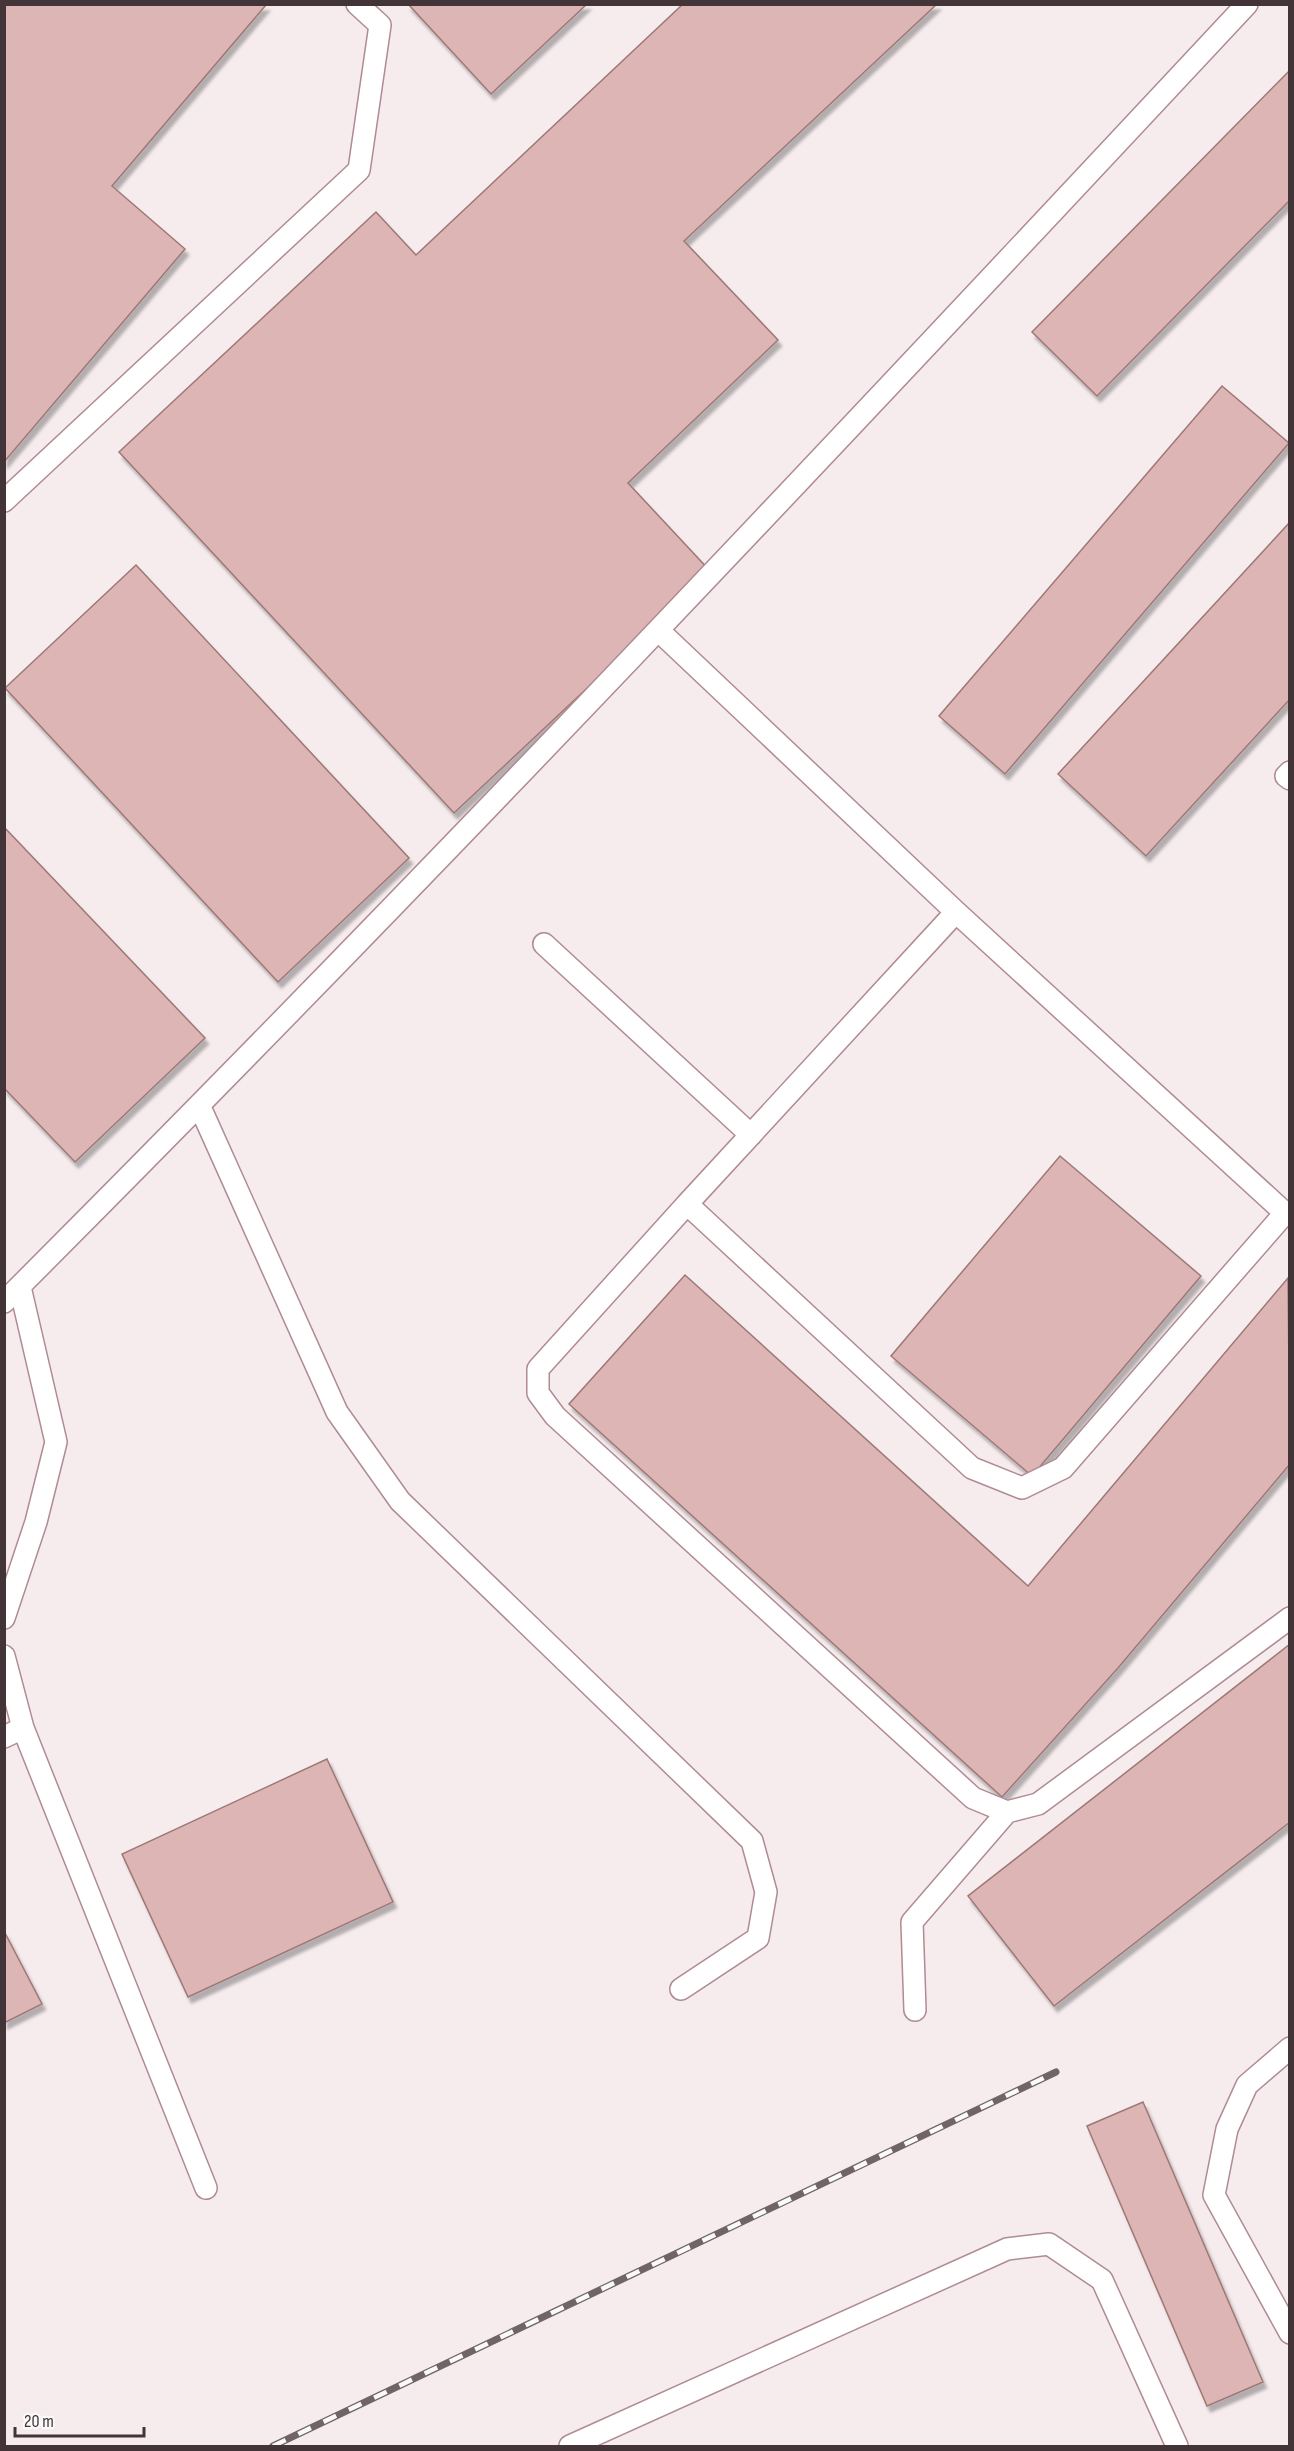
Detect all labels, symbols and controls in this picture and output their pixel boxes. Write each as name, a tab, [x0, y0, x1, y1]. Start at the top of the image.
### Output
scale bar	[15, 2400, 144, 2438]
text: 20 m	[24, 2411, 54, 2432]

